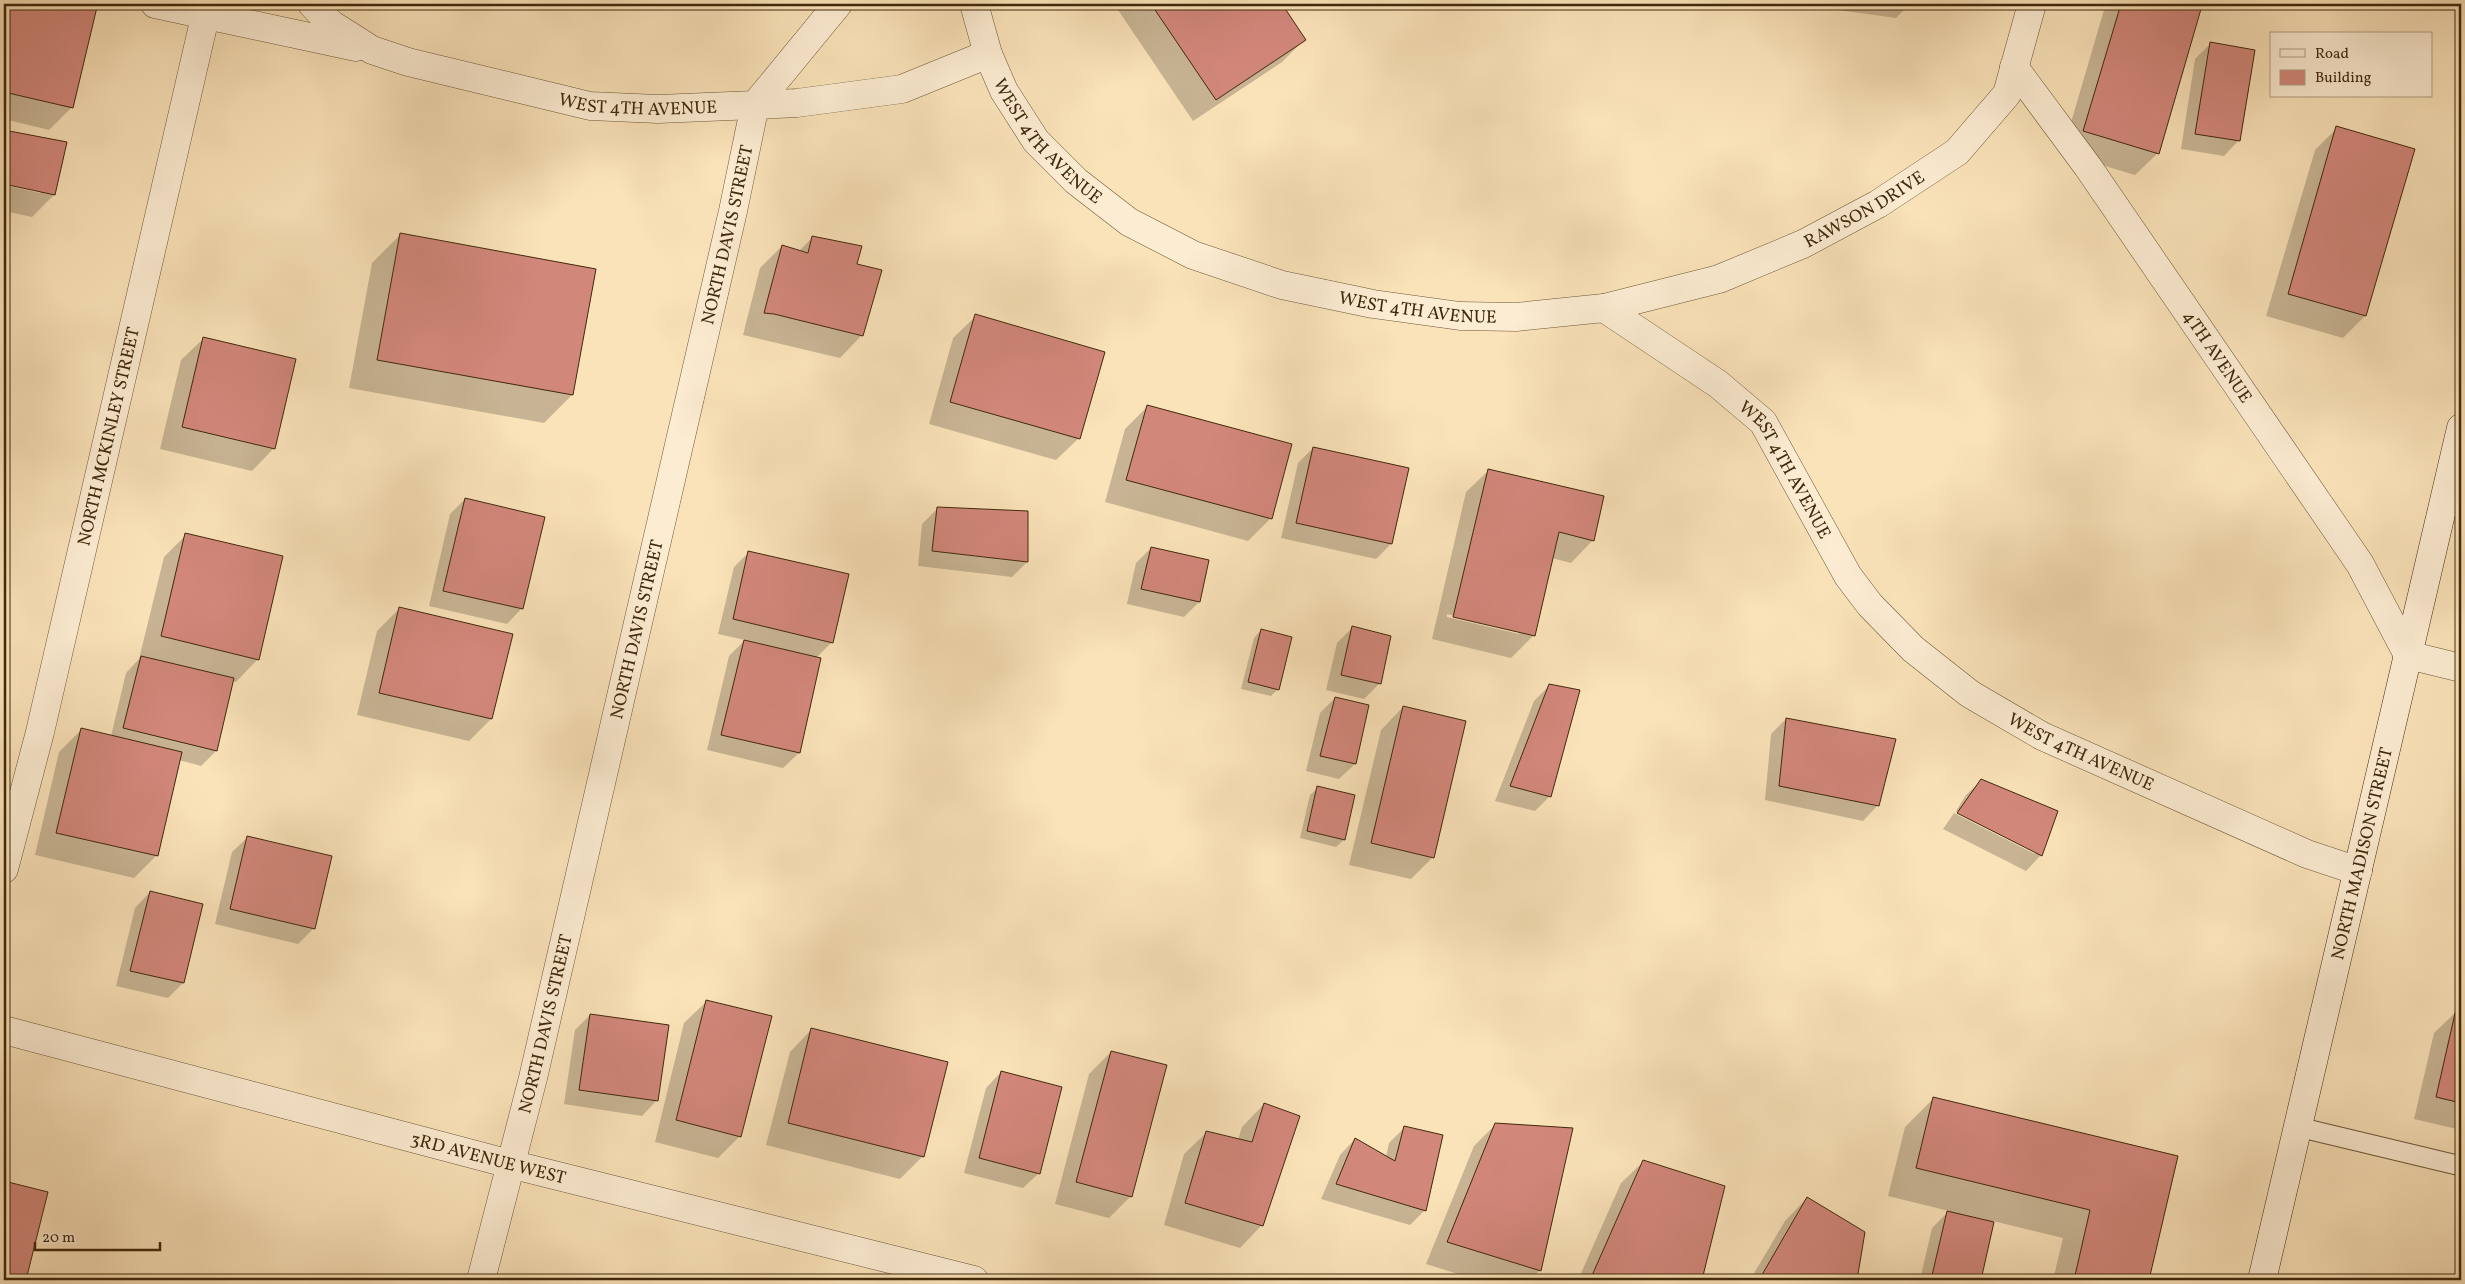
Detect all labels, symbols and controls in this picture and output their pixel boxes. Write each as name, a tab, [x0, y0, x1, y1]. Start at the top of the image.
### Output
legend	[2270, 32, 2432, 98]
text: Road	[2315, 44, 2349, 65]
text: Building	[2315, 68, 2372, 89]
street label: WEST 4TH AVENUE	[986, 75, 1107, 211]
street label: WEST 4TH AVENUE	[556, 88, 718, 123]
street label: NORTH DAVIS STREET	[696, 142, 760, 327]
street label: RAWSON DRIVE	[1800, 165, 1930, 255]
street label: WEST 4TH AVENUE	[1336, 286, 1497, 331]
street label: 4TH AVENUE	[2176, 306, 2257, 409]
street label: NORTH MCKINLEY STREET	[72, 324, 147, 549]
street label: WEST 4TH AVENUE	[1733, 396, 1836, 544]
street label: NORTH DAVIS STREET	[605, 537, 671, 722]
street label: WEST 4TH AVENUE	[2002, 708, 2158, 798]
street label: NORTH MADISON STREET	[2326, 745, 2400, 962]
street label: NORTH DAVIS STREET	[513, 932, 580, 1117]
street label: 3RD AVENUE WEST	[408, 1127, 569, 1192]
scale bar	[35, 1219, 160, 1251]
text: 20 m	[42, 1228, 75, 1249]

